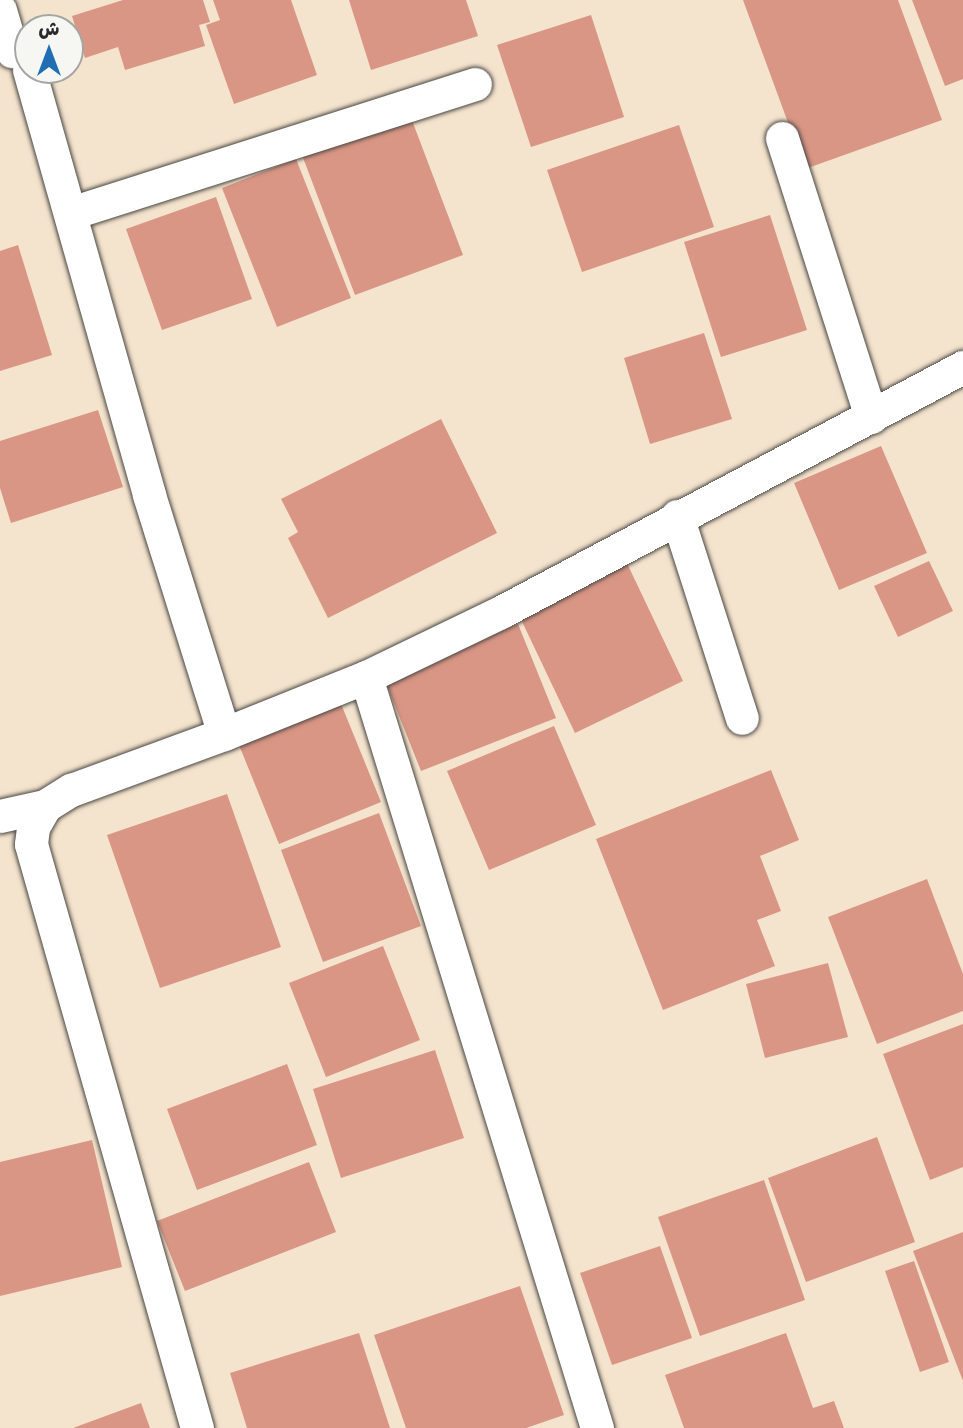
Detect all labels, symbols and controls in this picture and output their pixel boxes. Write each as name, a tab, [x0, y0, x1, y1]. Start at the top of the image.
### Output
north arrow	[14, 14, 84, 84]
text: ش	[39, 17, 59, 42]

